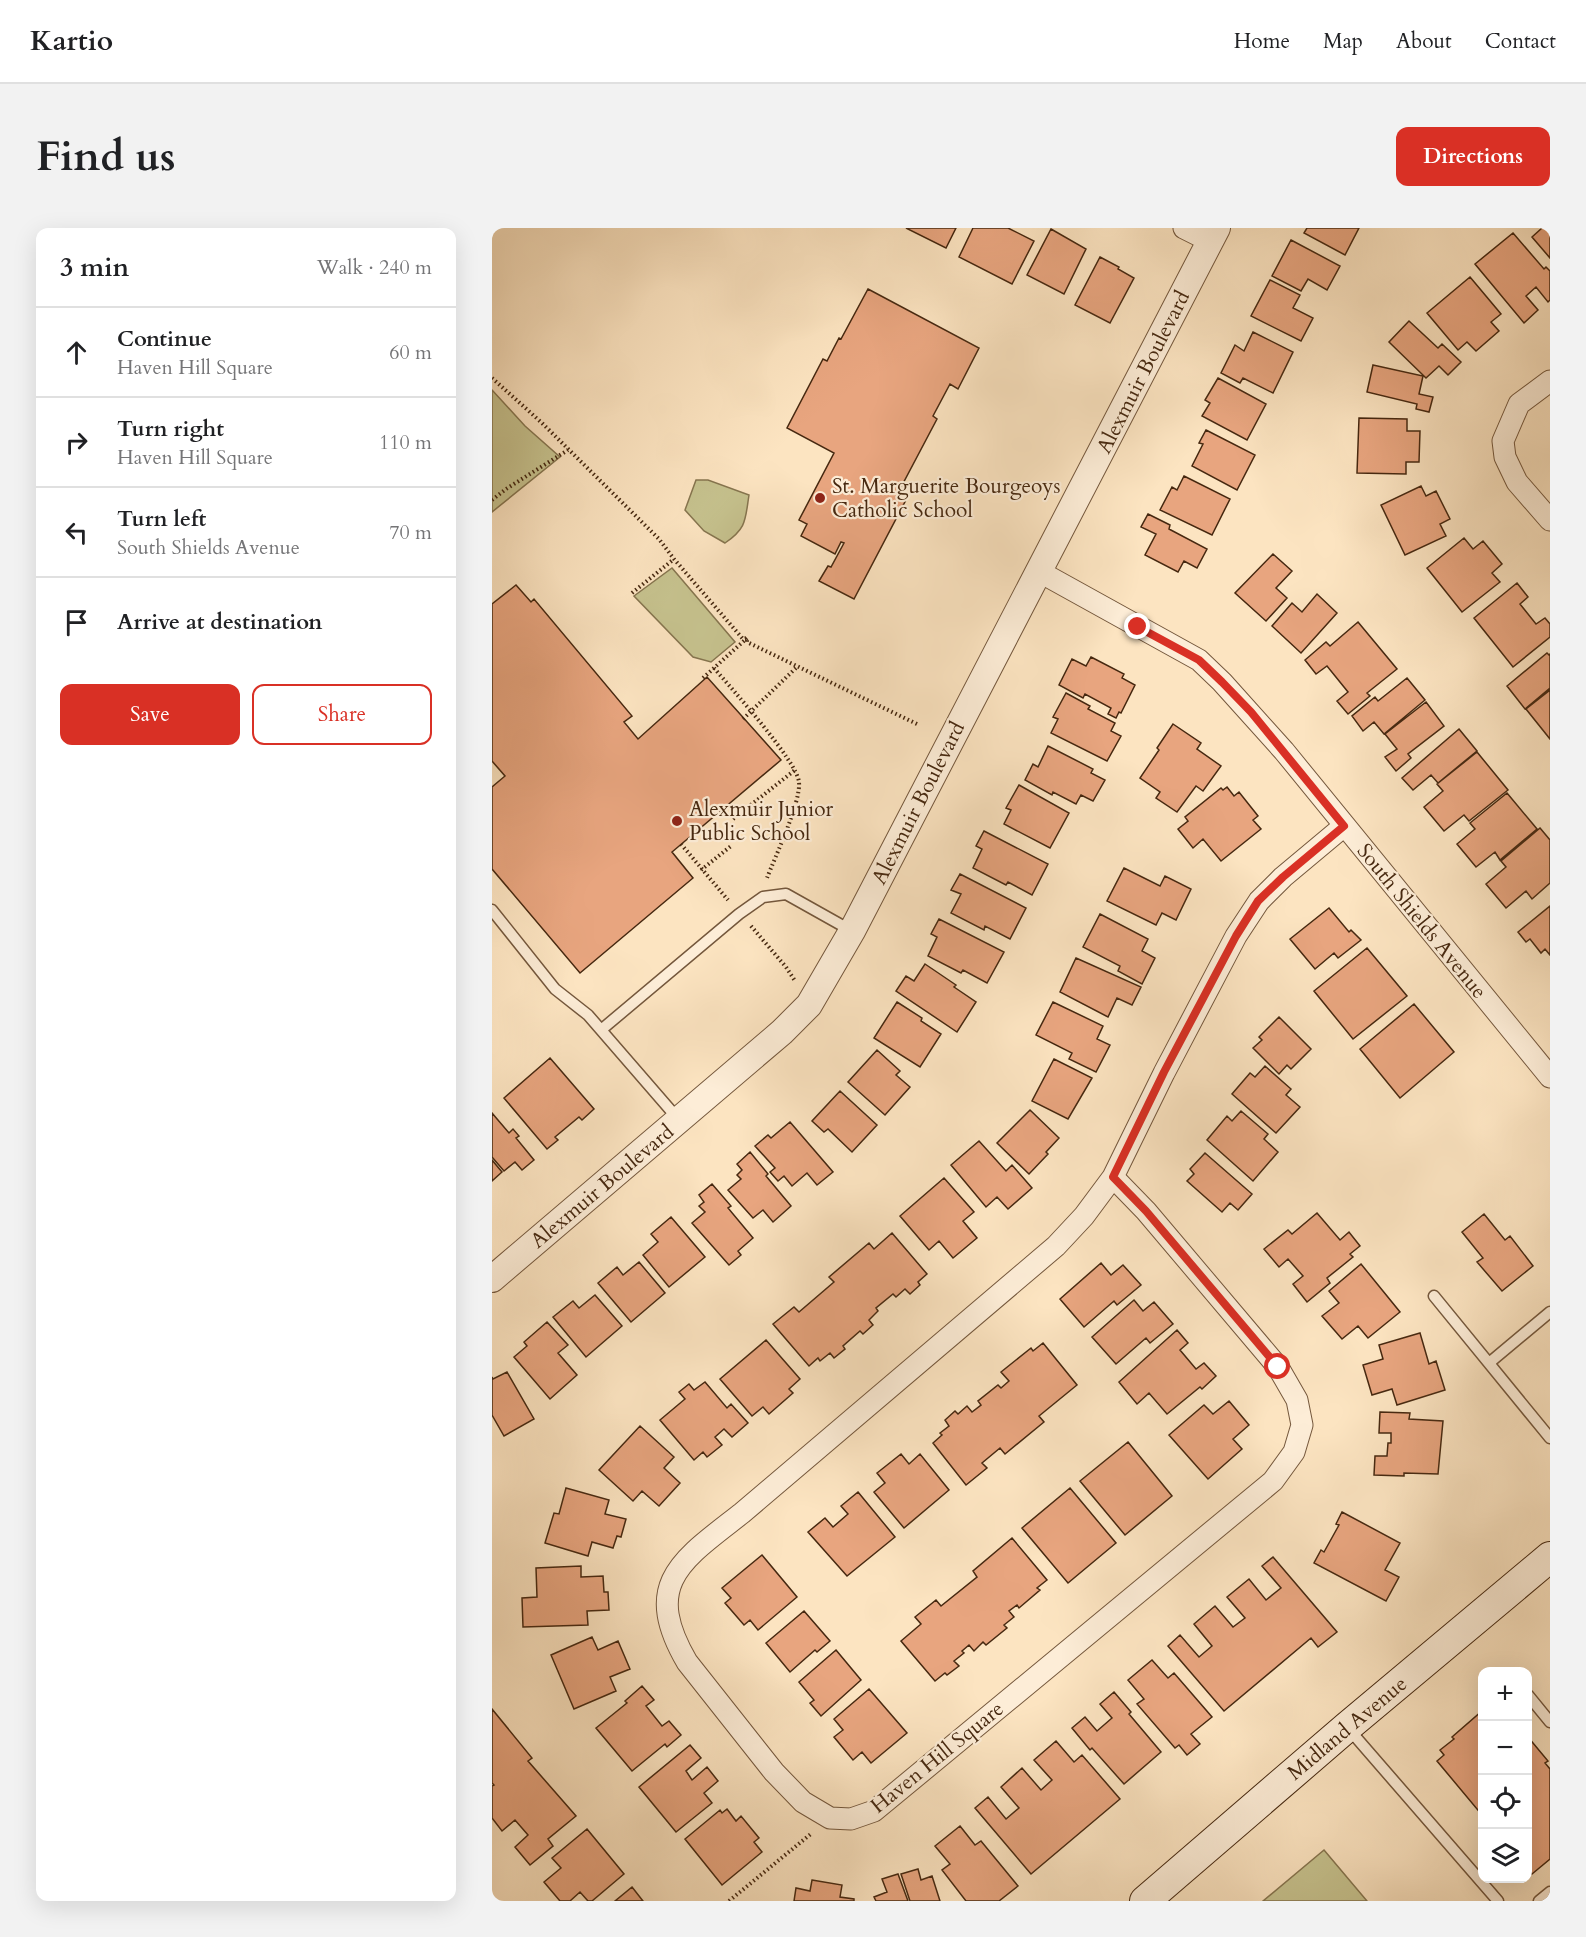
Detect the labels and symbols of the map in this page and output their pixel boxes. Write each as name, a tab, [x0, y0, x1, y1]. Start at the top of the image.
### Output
street label: Alexmuir Boulevard	[1090, 286, 1197, 459]
place label: St. Marguerite Bourgeoys Catholic School	[832, 472, 1060, 525]
marker: St. Marguerite Bourgeoys Catholic School	[813, 491, 827, 505]
route end	[1124, 613, 1150, 639]
street label: Alexmuir Boulevard	[865, 717, 972, 890]
place label: Alexmuir Junior Public School	[689, 795, 834, 848]
marker: Alexmuir Junior Public School	[670, 814, 684, 828]
street label: South Shields Avenue	[1350, 838, 1493, 1005]
street label: Alexmuir Boulevard	[524, 1118, 680, 1255]
route start	[1264, 1353, 1290, 1379]
street label: Midland Avenue	[1281, 1670, 1413, 1787]
street label: Haven Hill Square	[865, 1695, 1010, 1820]

